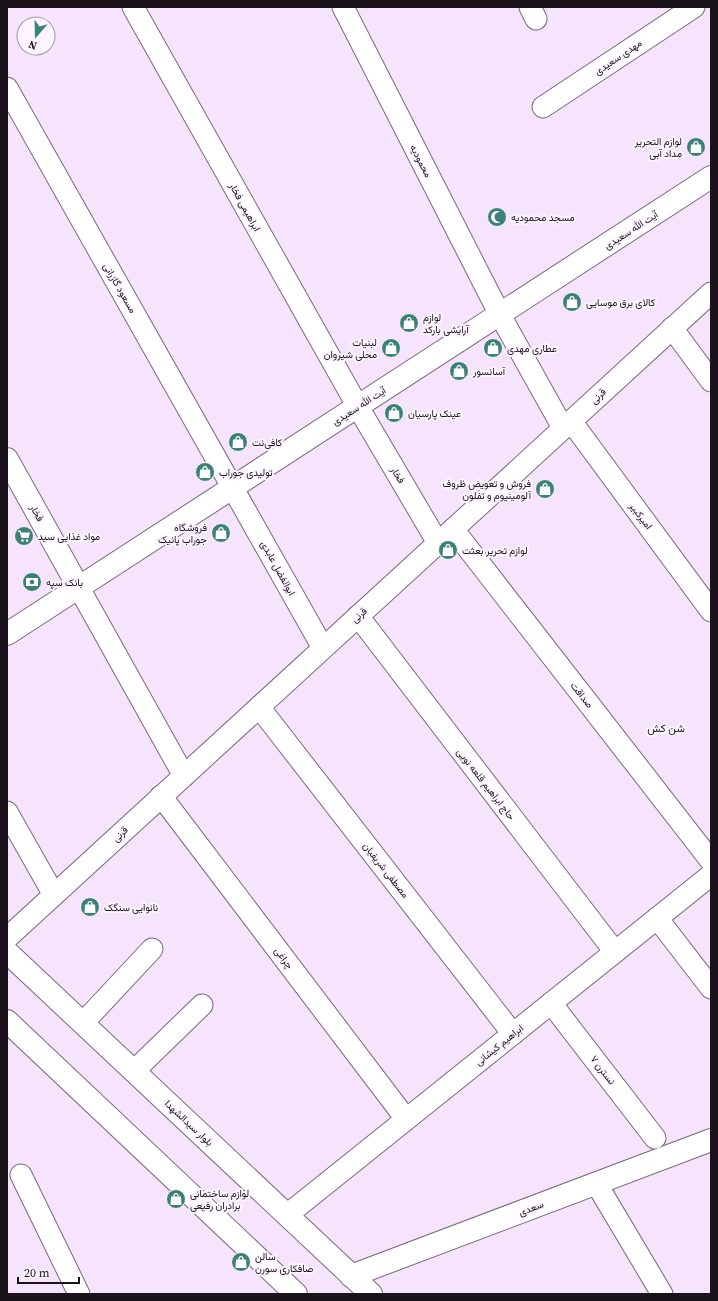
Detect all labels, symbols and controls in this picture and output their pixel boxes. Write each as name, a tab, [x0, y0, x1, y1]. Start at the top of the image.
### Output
north arrow	[16, 16, 56, 56]
street label: مهدی سعیدی	[592, 36, 644, 78]
text: N	[26, 37, 39, 53]
place label: لوازم التحریر مداد آبی	[634, 135, 682, 160]
shop icon: لوازم التحریر مداد آبی	[685, 136, 707, 158]
street label: محمودیه	[407, 142, 435, 180]
street label: ابراهیمی فخار	[226, 180, 264, 234]
mosque icon: مسجد محمودیه	[486, 206, 508, 228]
street label: آیت الله سعیدی	[602, 207, 661, 252]
place label: مسجد محمودیه	[511, 211, 575, 224]
street label: مسعود گازرانی	[100, 261, 140, 315]
shop icon: کالای برق موسایی	[561, 291, 583, 313]
place label: کالای برق موسایی	[586, 296, 656, 309]
place label: لوازم آرایشی بارکد	[423, 311, 469, 336]
shop icon: لوازم آرایشی بارکد	[398, 312, 420, 334]
place label: لبنیات محلی شیروان	[324, 336, 377, 361]
shop icon: لبنیات محلی شیروان	[380, 337, 402, 359]
shop icon: عطاری مهدی	[482, 337, 504, 359]
place label: عطاری مهدی	[507, 342, 557, 355]
shop icon: آسانسور	[448, 360, 470, 382]
place label: آسانسور	[472, 365, 506, 378]
street label: آیت الله سعیدی	[330, 383, 389, 428]
street label: قرنی	[587, 385, 609, 407]
shop icon: عینک پارسیان	[383, 402, 405, 424]
place label: عینک پارسیان	[408, 407, 461, 421]
shop icon: کافی‌نت	[227, 431, 249, 453]
place label: کافی‌نت	[252, 436, 283, 449]
shop icon: تولیدی جوراب	[194, 461, 216, 483]
street label: فخار	[387, 463, 408, 486]
place label: تولیدی جوراب	[219, 466, 273, 479]
place label: فروش و تعویض ظروف آلومینیوم و تفلون	[443, 477, 532, 502]
shop icon: فروش و تعویض ظروف آلومینیوم و تفلون	[534, 478, 556, 500]
street label: امیرکبیر	[626, 499, 655, 532]
street label: فخار	[27, 501, 47, 524]
place label: فروشگاه جوراب پانیک	[158, 521, 207, 547]
shop icon: فروشگاه جوراب پانیک	[210, 522, 232, 544]
supermarket icon: مواد غذایی سید	[13, 525, 35, 547]
place label: مواد غذایی سید	[38, 530, 100, 543]
street label: ابوالفضل عابدی	[258, 538, 298, 598]
shop icon: لوازم تحریر بعثت	[437, 539, 459, 561]
place label: لوازم تحریر بعثت	[462, 544, 528, 557]
bank icon: بانک سپه	[21, 571, 43, 593]
place label: بانک سپه	[46, 576, 83, 590]
street label: قرنی	[348, 604, 370, 626]
street label: صداقت	[568, 679, 596, 711]
district label: شن کش	[647, 721, 685, 736]
street label: حاج ابراهیم قلعه نویی	[454, 745, 518, 823]
street label: قرنی	[109, 823, 131, 845]
street label: مصطفی شریفیان	[360, 839, 412, 901]
shop icon: نانوایی سنگک	[79, 896, 101, 918]
place label: نانوایی سنگک	[104, 901, 158, 914]
street label: چراغی	[271, 945, 297, 972]
street label: ابراهیم کیشانی	[472, 1022, 526, 1068]
street label: نسترن ۷	[588, 1053, 619, 1087]
street label: بلوار سیدالشهدا	[162, 1097, 216, 1149]
place label: لوازم ساختمانی برادران رفیعی	[190, 1187, 249, 1212]
shop icon: لوازم ساختمانی برادران رفیعی	[165, 1188, 187, 1210]
street label: سعدی	[517, 1197, 546, 1219]
place label: سالن صافکاری سورن	[255, 1250, 313, 1275]
shop icon: سالن صافکاری سورن	[230, 1251, 252, 1273]
scale bar	[18, 1259, 79, 1285]
text: 20 m	[24, 1265, 50, 1281]

